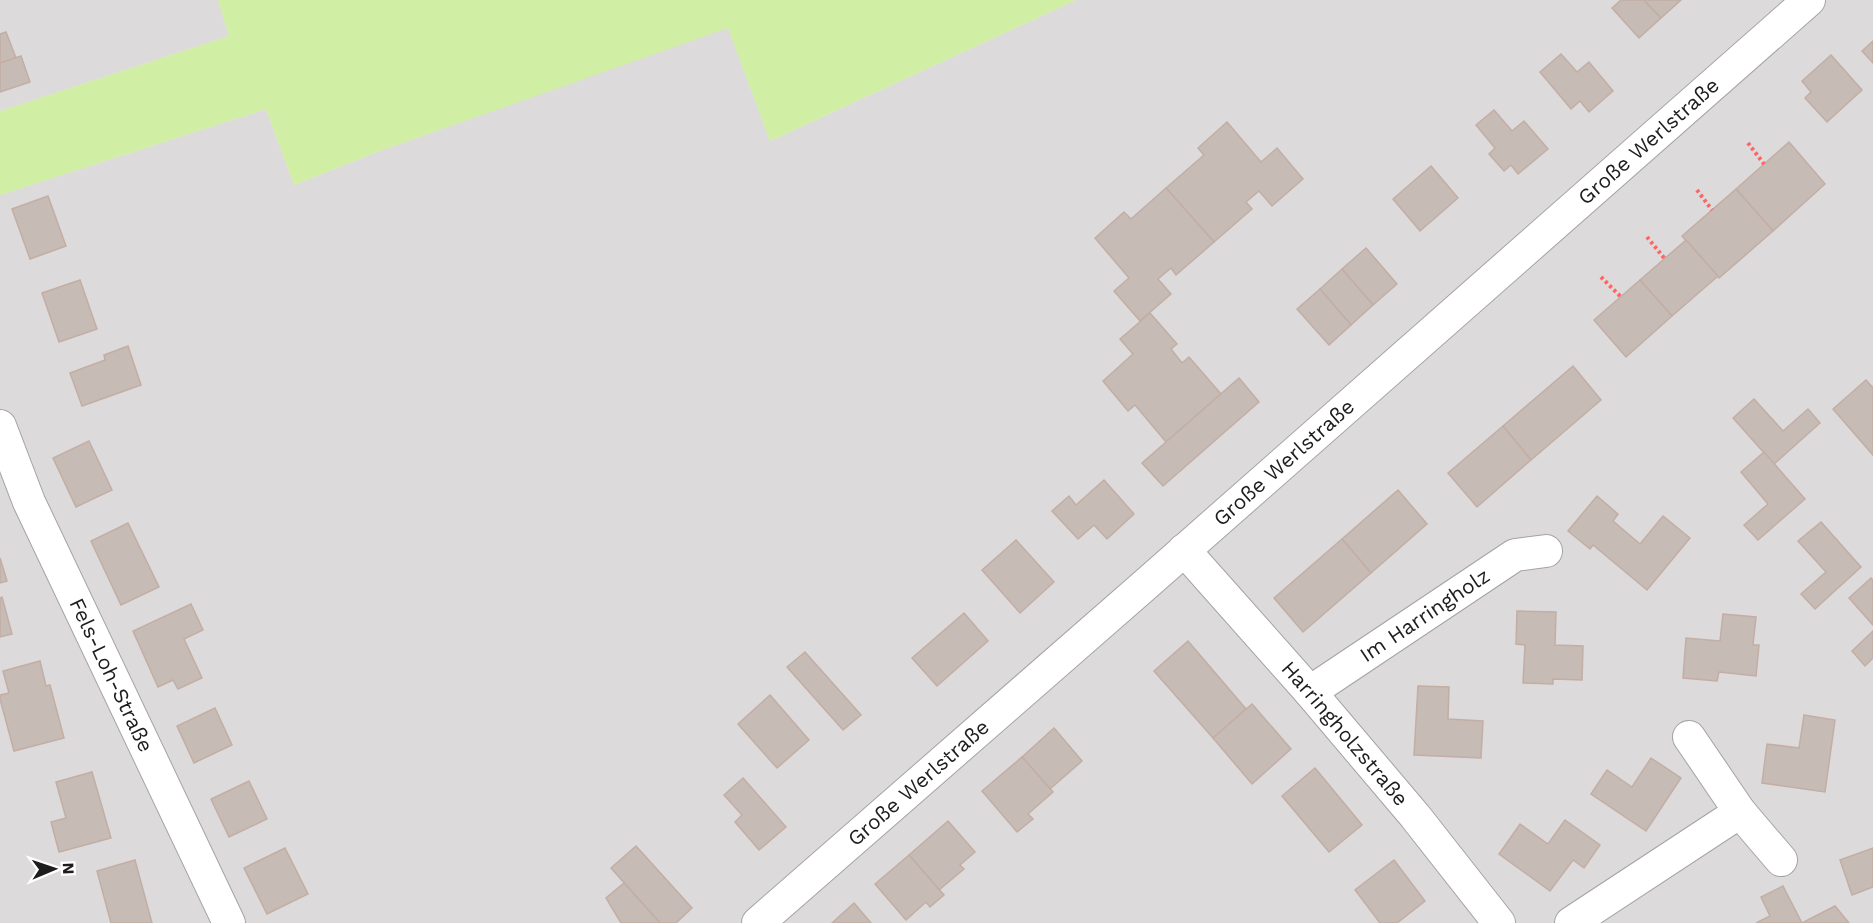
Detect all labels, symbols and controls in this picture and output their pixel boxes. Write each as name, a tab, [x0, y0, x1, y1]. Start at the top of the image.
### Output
street label: Große Werlstraße	[1573, 72, 1724, 210]
street label: Große Werlstraße	[1208, 393, 1359, 531]
street label: Im Harringholz	[1355, 563, 1494, 667]
street label: Fels-Loh-Straße	[64, 594, 159, 756]
street label: Harringholzstraße	[1276, 656, 1414, 811]
street label: Große Werlstraße	[842, 714, 994, 851]
north arrow	[24, 839, 84, 899]
text: N	[59, 862, 78, 875]

